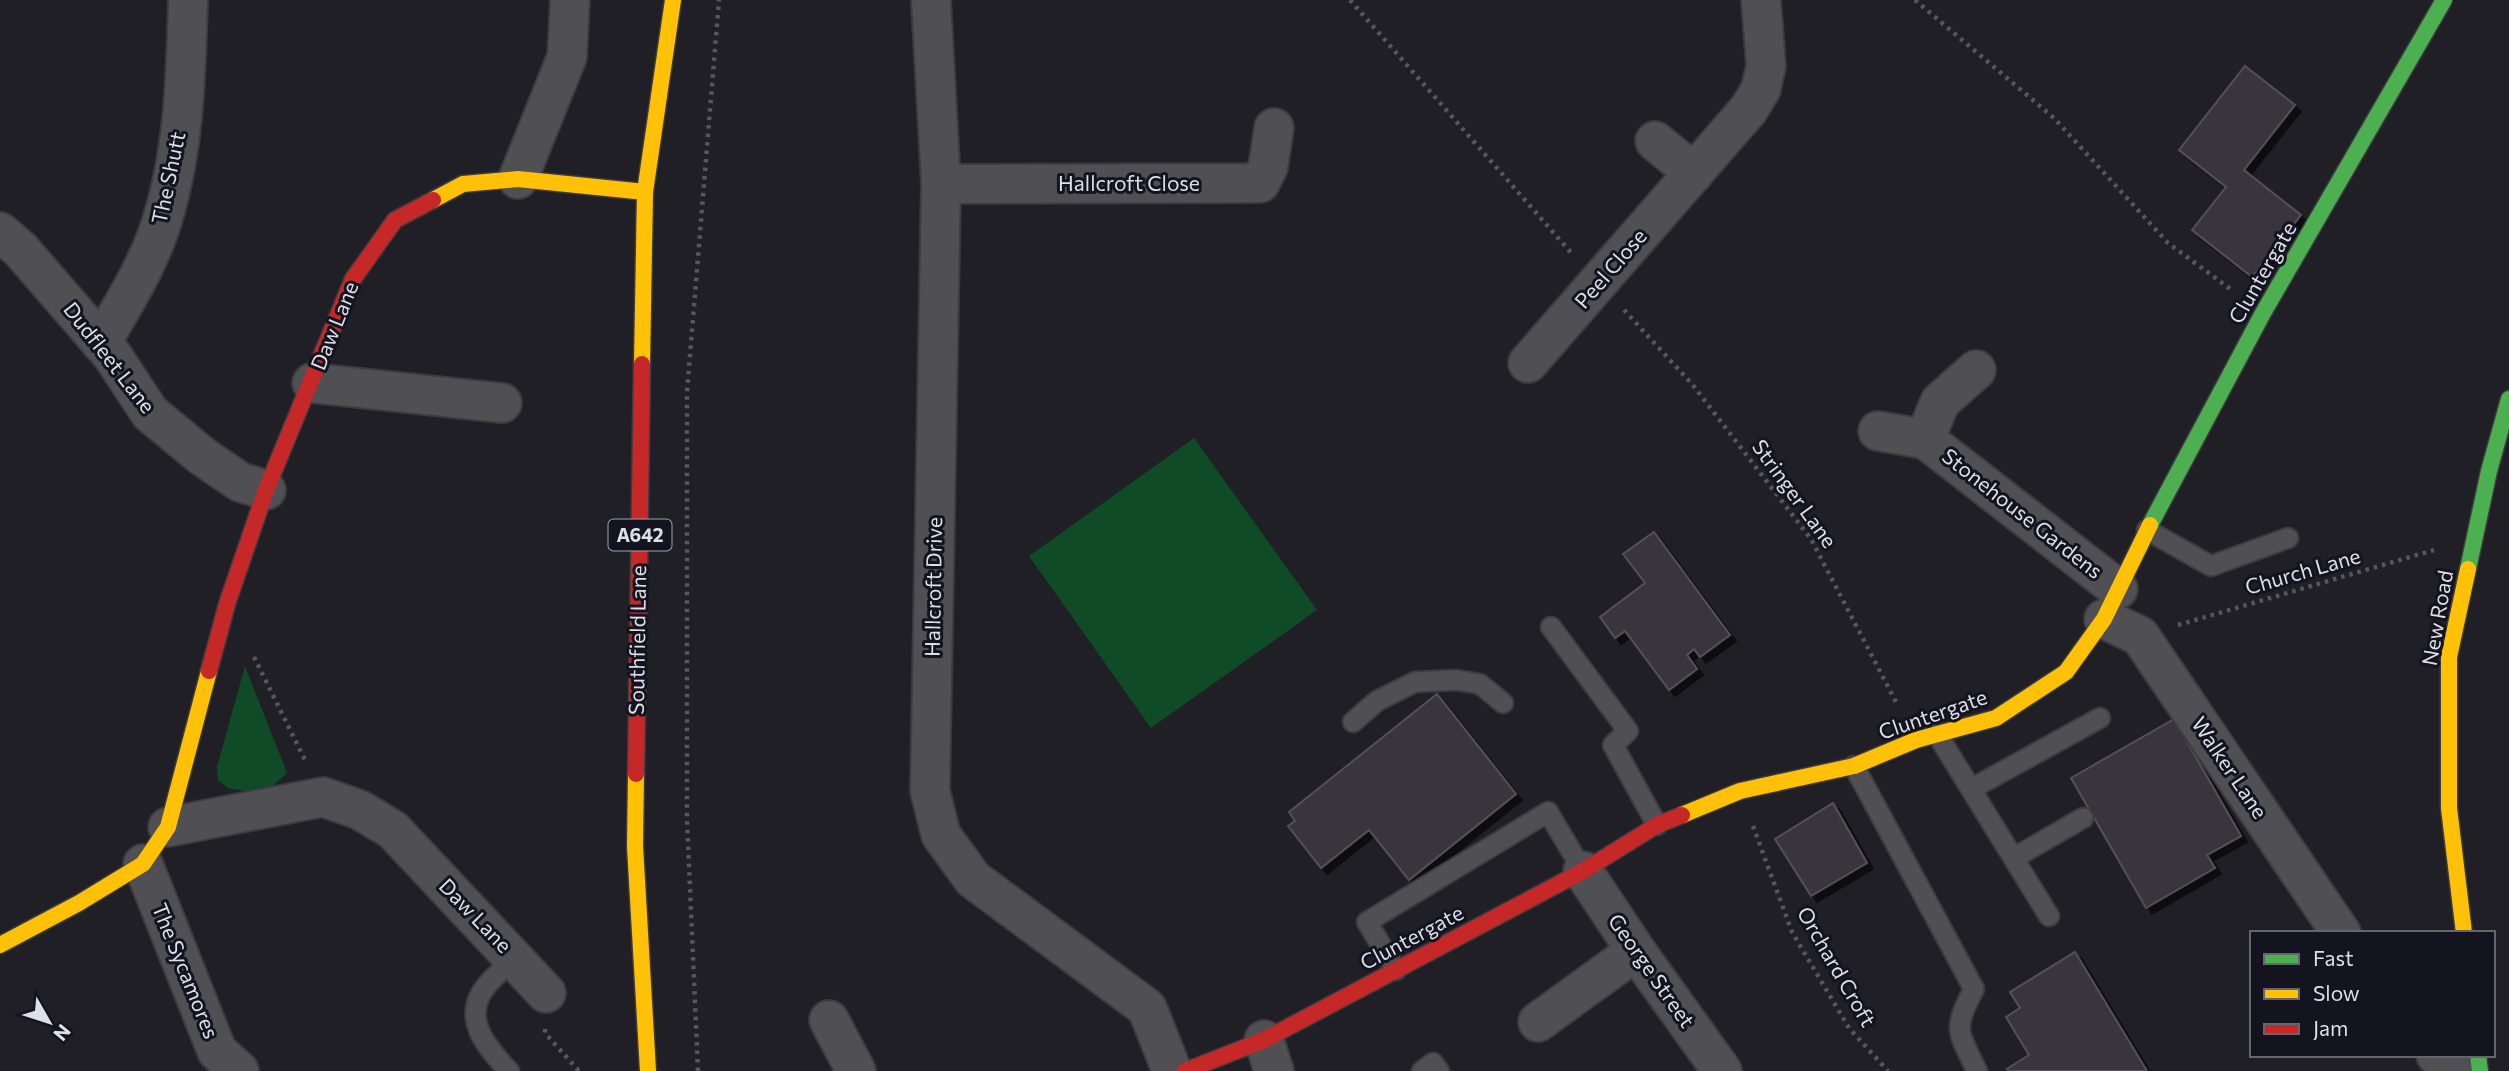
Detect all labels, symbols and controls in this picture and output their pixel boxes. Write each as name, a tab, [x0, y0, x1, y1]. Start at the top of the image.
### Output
street label: The Shutt	[146, 129, 190, 226]
street label: Hallcroft Close	[1058, 170, 1200, 195]
street label: Cluntergate	[2223, 217, 2301, 327]
street label: Peel Close	[1569, 223, 1651, 313]
street label: Daw Lane	[305, 278, 363, 373]
street label: Dudfleet Lane	[59, 297, 161, 417]
street label: Stringer Lane	[1748, 434, 1843, 552]
street label: Stonehouse Gardens	[1938, 443, 2108, 583]
street label: Hallcroft Drive	[919, 517, 946, 657]
road number: A642	[608, 520, 672, 550]
street label: Church Lane	[2242, 542, 2363, 599]
street label: Southfield Lane	[623, 565, 650, 715]
street label: New Road	[2416, 568, 2457, 667]
street label: Cluntergate	[1875, 683, 1990, 744]
street label: Walker Lane	[2187, 712, 2273, 823]
street label: Daw Lane	[435, 873, 517, 957]
street label: The Sycamores	[148, 899, 225, 1042]
street label: Cluntergate	[1355, 899, 1467, 974]
street label: Orchard Croft	[1793, 902, 1882, 1031]
street label: George Street	[1604, 908, 1701, 1032]
legend	[2250, 931, 2495, 1057]
text: Fast	[2313, 945, 2354, 970]
text: Slow	[2313, 980, 2360, 1005]
north arrow	[14, 987, 84, 1057]
text: Jam	[2313, 1015, 2348, 1040]
text: N	[49, 1020, 76, 1046]

